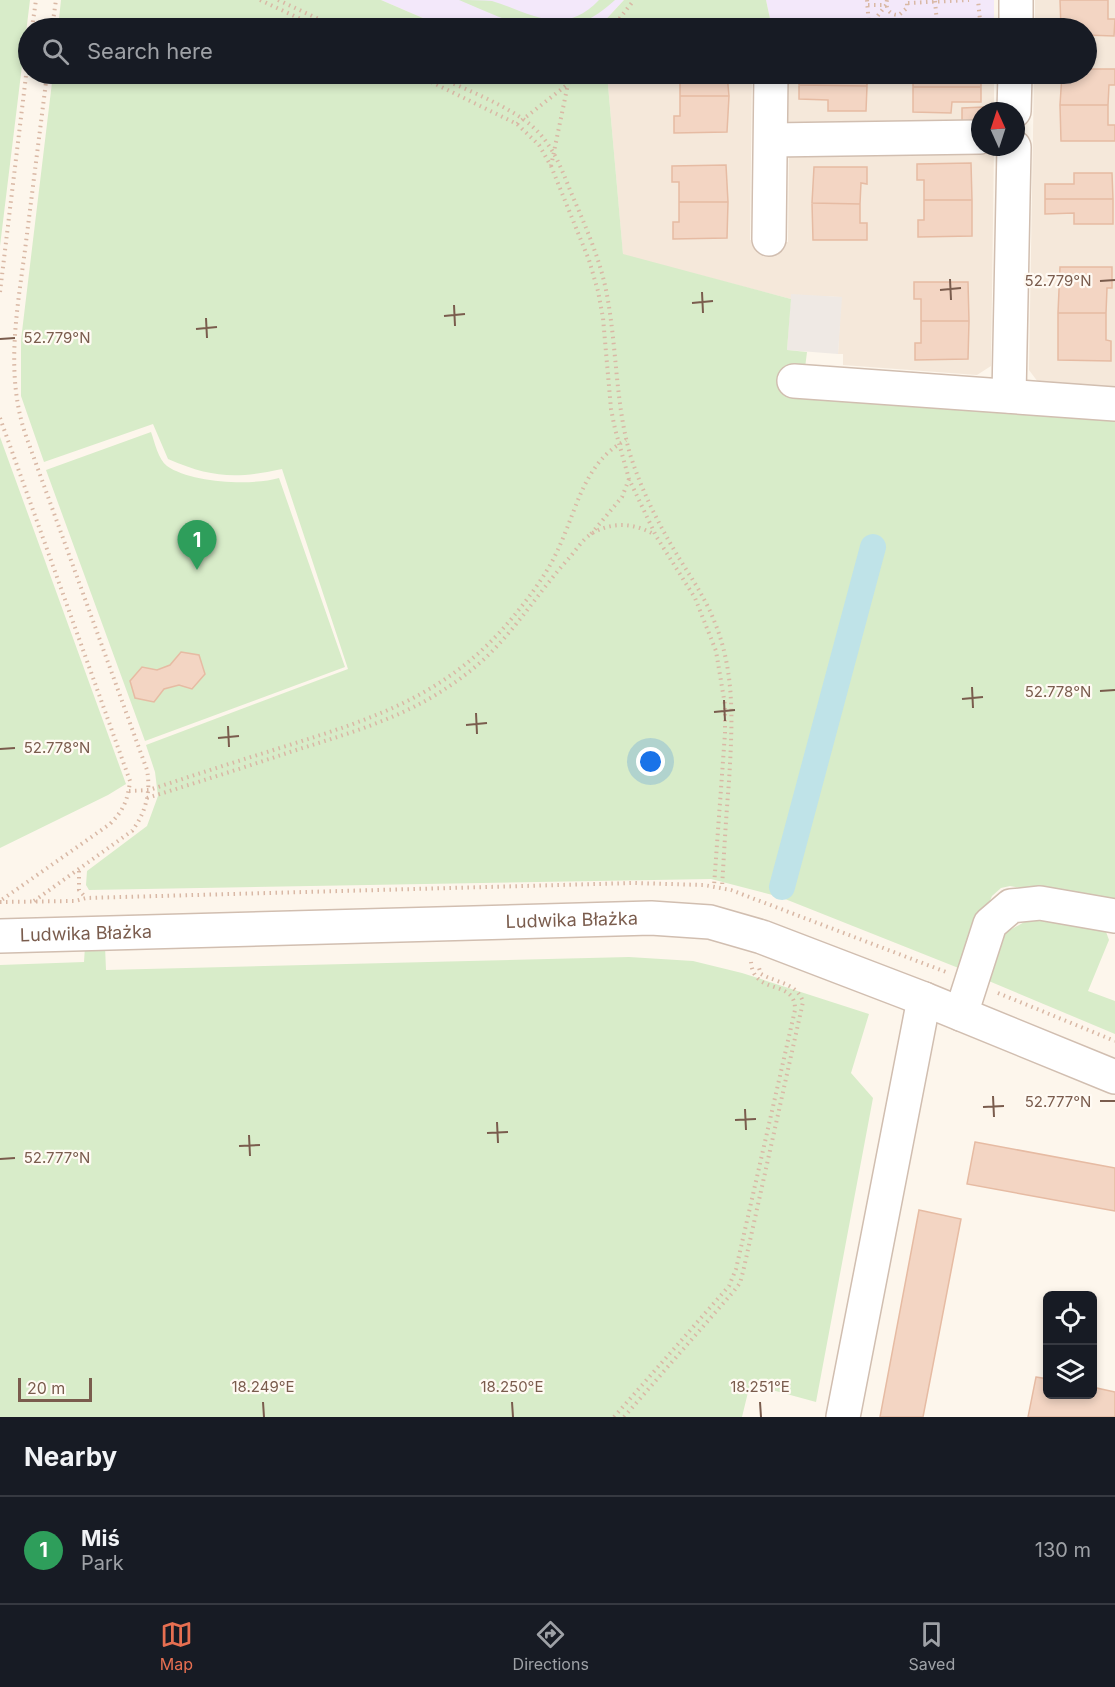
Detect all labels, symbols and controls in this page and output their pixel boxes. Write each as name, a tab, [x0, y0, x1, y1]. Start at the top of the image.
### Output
search box	[18, 18, 1097, 84]
icon: search	[39, 35, 72, 68]
text: Search here	[87, 38, 213, 64]
north arrow	[971, 102, 1025, 156]
text: 52.779°N	[1025, 271, 1091, 290]
text: 52.779°N	[24, 328, 90, 347]
pin: 1	[178, 520, 216, 570]
text: 52.778°N	[1025, 682, 1091, 701]
text: 52.778°N	[24, 738, 90, 757]
your location	[636, 747, 665, 776]
street label: Ludwika Błażka	[505, 907, 638, 932]
street label: Ludwika Błażka	[20, 921, 152, 945]
text: 52.777°N	[1025, 1092, 1091, 1111]
text: 52.777°N	[24, 1148, 90, 1167]
map controls	[1043, 1291, 1097, 1399]
button: locate	[1043, 1291, 1097, 1345]
button: layers	[1043, 1345, 1097, 1399]
scale bar	[18, 1375, 92, 1402]
text: 18.249°E	[231, 1377, 295, 1396]
text: 18.250°E	[481, 1377, 543, 1396]
text: 18.251°E	[730, 1377, 790, 1396]
text: 20 m	[27, 1378, 65, 1398]
text: Nearby	[24, 1441, 117, 1472]
text: Miś	[81, 1525, 120, 1551]
text: 1	[39, 1538, 48, 1562]
text: 130 m	[1035, 1538, 1091, 1562]
text: Park	[81, 1551, 124, 1575]
tab: Map	[160, 1618, 193, 1674]
tab: Directions	[513, 1618, 589, 1674]
tab: Saved	[908, 1618, 955, 1674]

